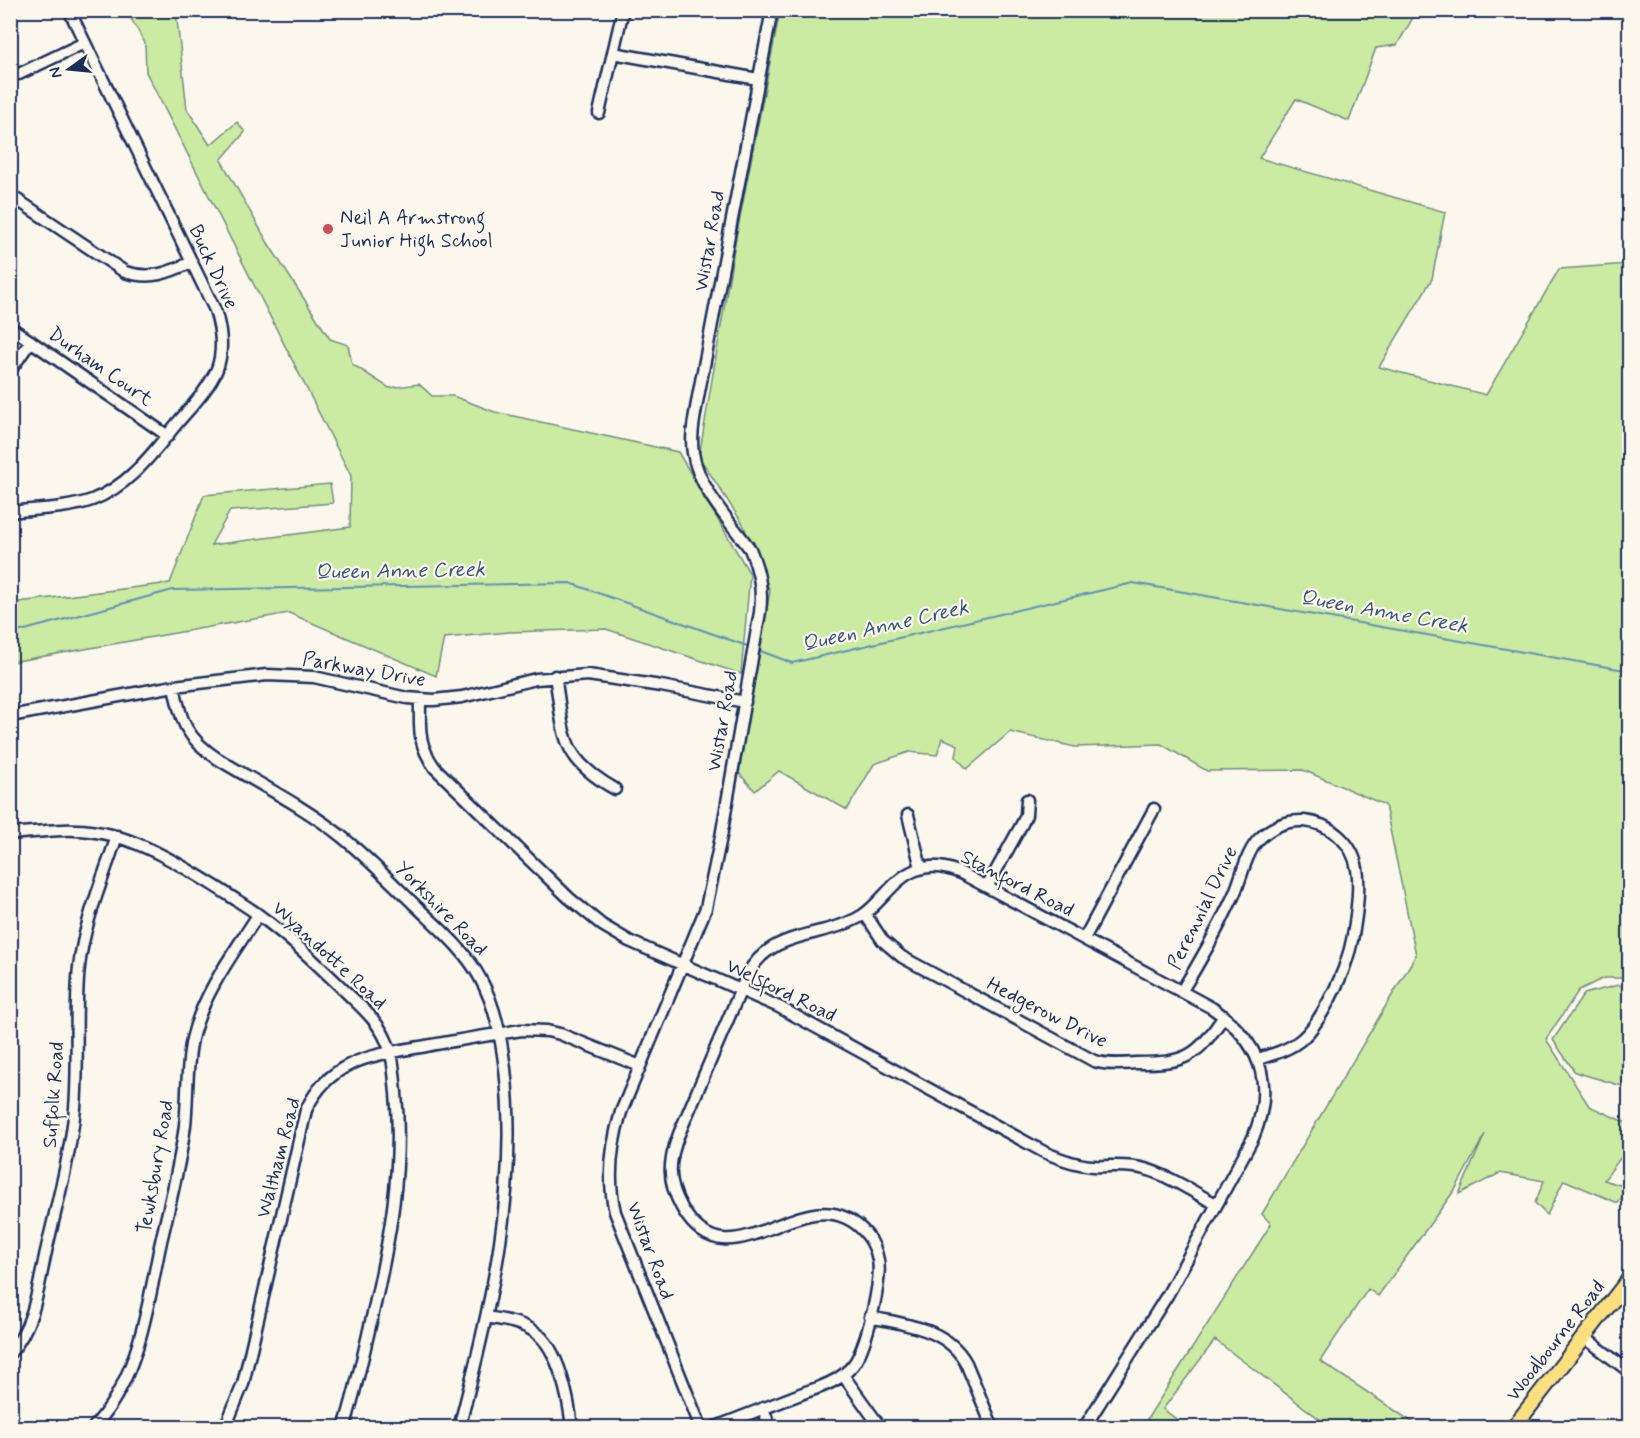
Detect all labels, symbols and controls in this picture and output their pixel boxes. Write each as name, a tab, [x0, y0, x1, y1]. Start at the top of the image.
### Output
north arrow	[39, 39, 99, 99]
text: N	[44, 65, 67, 80]
street label: Wistar Road	[688, 188, 732, 294]
place label: Neil A Armstrong Junior High School	[340, 205, 493, 257]
street label: Buck Drive	[182, 220, 244, 314]
marker: Neil A Armstrong Junior High School	[321, 222, 335, 236]
street label: Durham Court	[42, 321, 158, 413]
water label: Queen Anne Creek	[315, 556, 485, 586]
water label: Queen Anne Creek	[1298, 583, 1470, 641]
water label: Queen Anne Creek	[799, 593, 971, 659]
street label: Parkway Drive	[300, 646, 428, 694]
street label: Wistar Road	[701, 668, 745, 774]
street label: Perennial Drive	[1161, 842, 1245, 974]
street label: Stanford Road	[955, 844, 1078, 926]
street label: Yorkshire Road	[389, 856, 493, 962]
street label: Wyandotte Road	[266, 896, 392, 1016]
street label: Welsford Road	[721, 953, 841, 1031]
street label: Hedgerow Drive	[981, 971, 1112, 1056]
street label: Suffolk Road	[37, 1041, 73, 1149]
street label: Waltham Road	[250, 1095, 308, 1221]
street label: Tewksbury Road	[131, 1098, 181, 1236]
street label: Wistar Road	[620, 1198, 680, 1304]
street label: Woodbourne Road	[1500, 1275, 1612, 1407]

